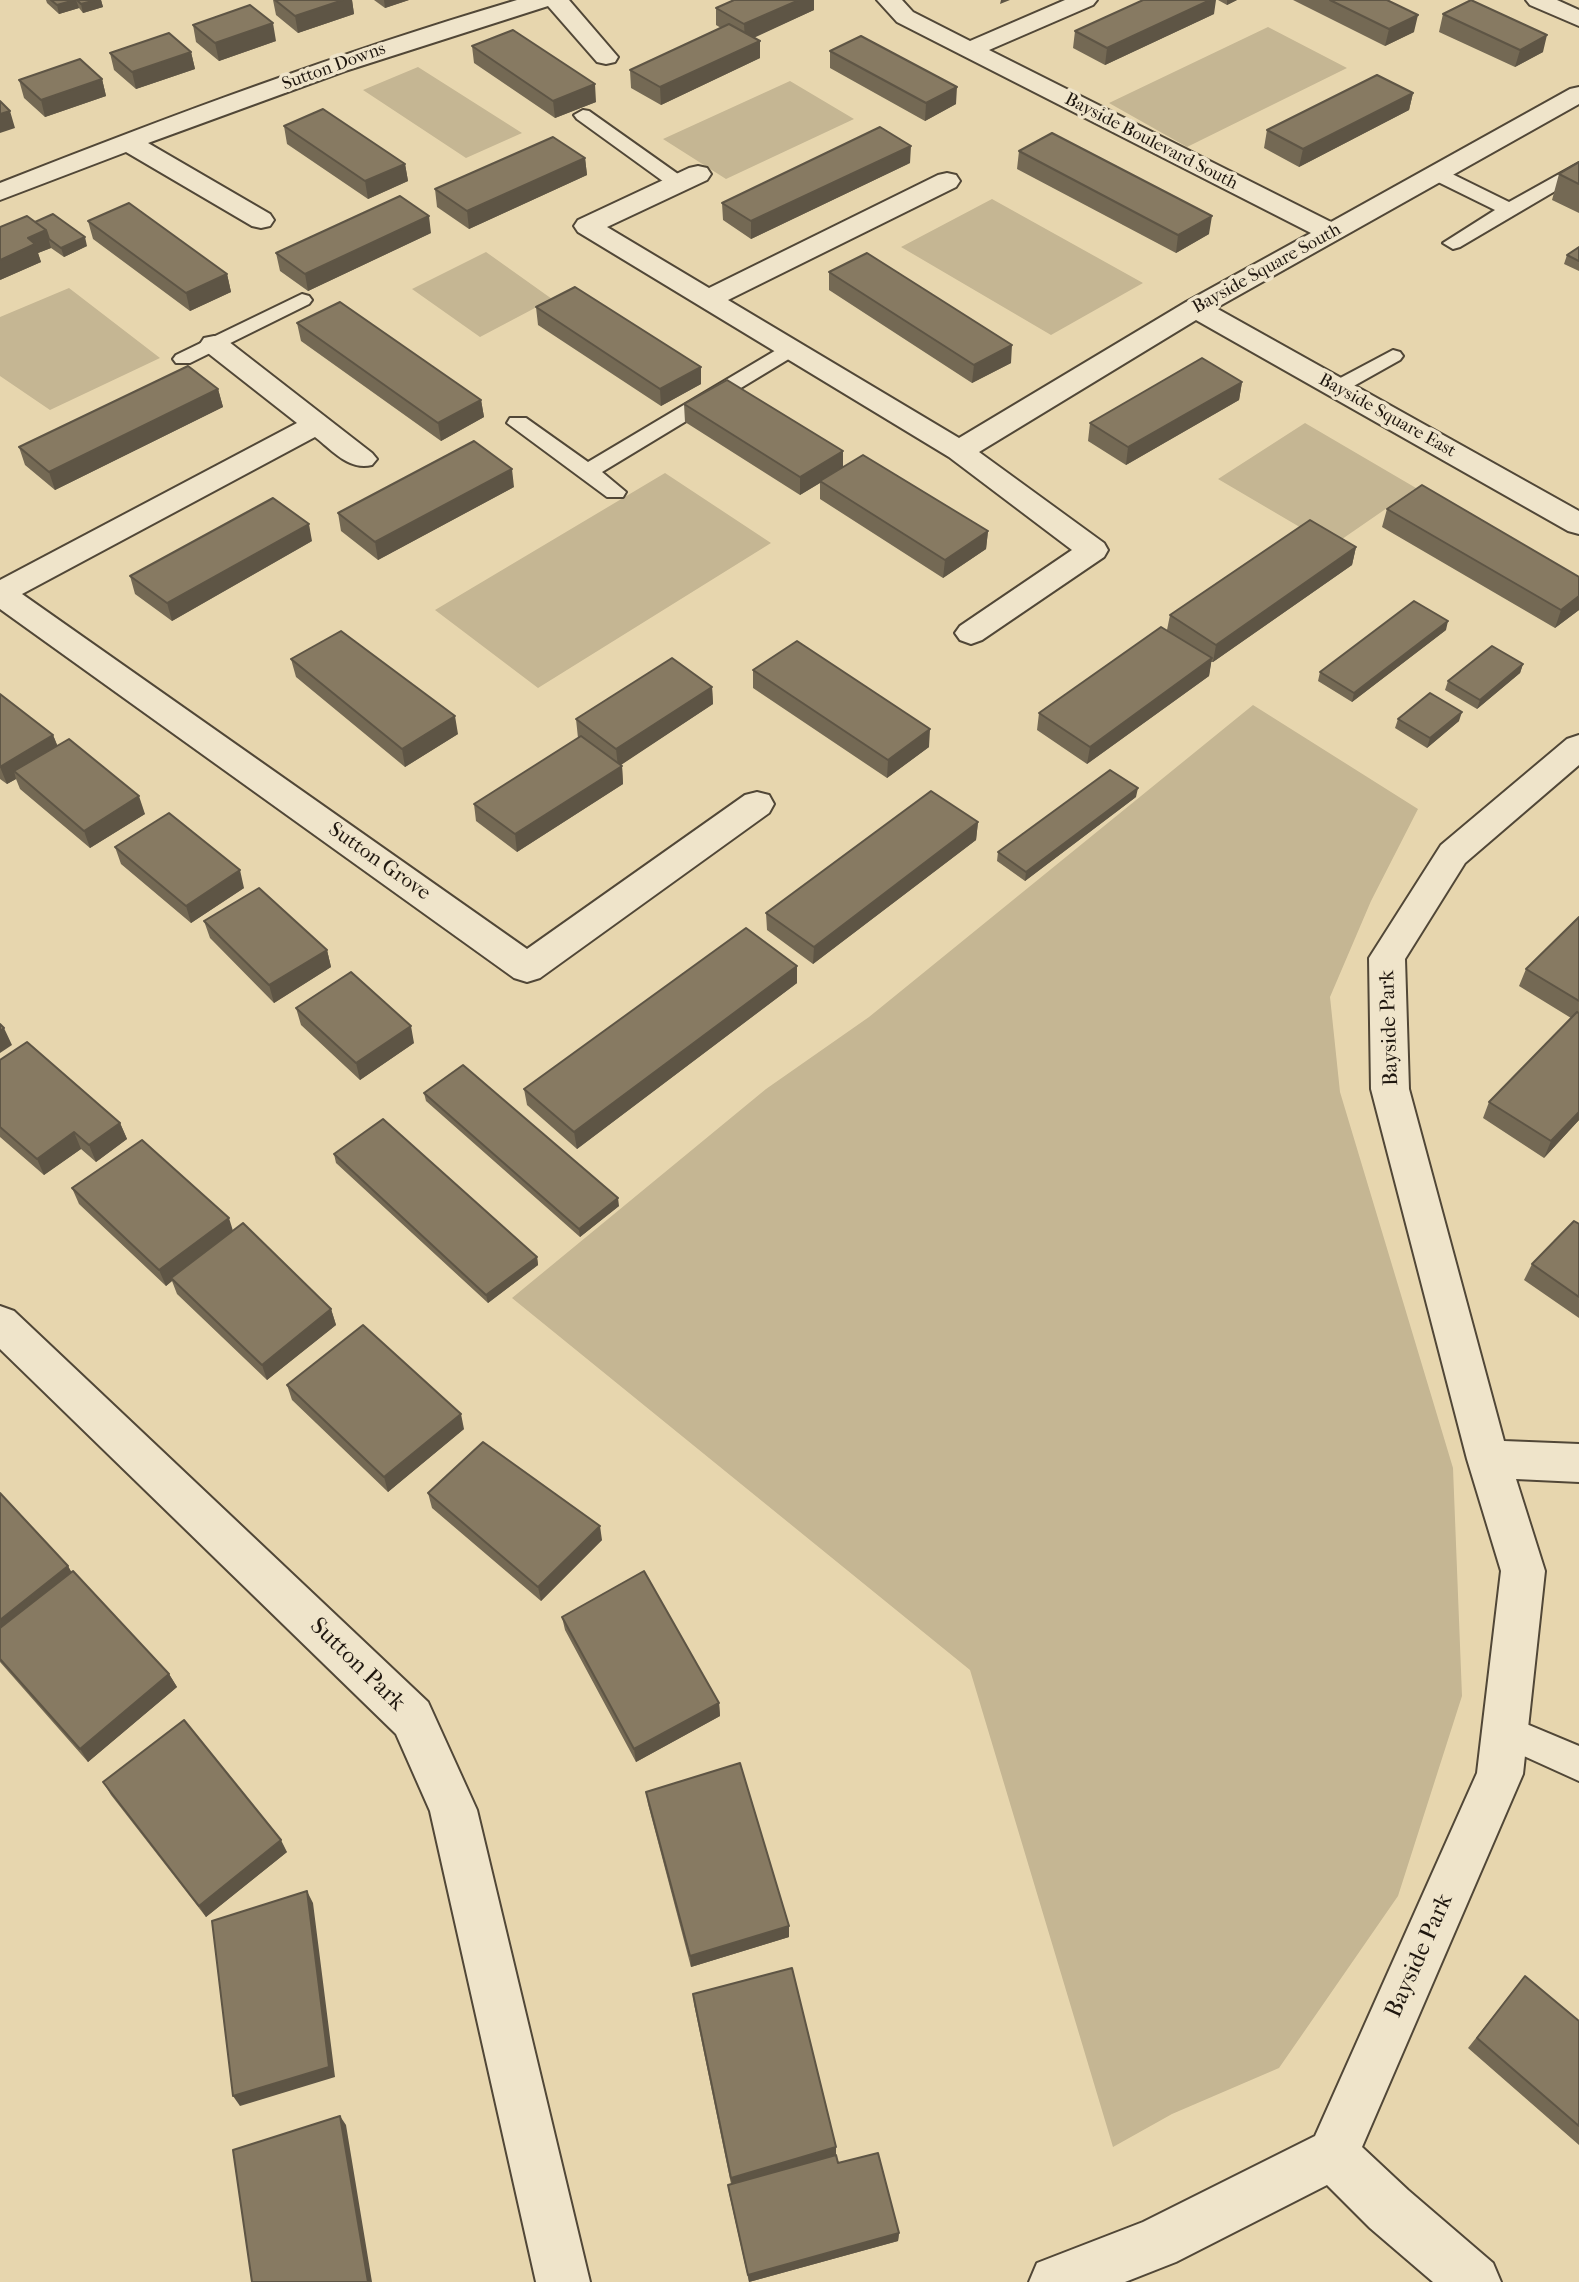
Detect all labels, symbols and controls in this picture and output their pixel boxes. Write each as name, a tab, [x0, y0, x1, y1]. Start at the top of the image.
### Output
street label: Sutton Downs	[279, 38, 389, 96]
street label: Bayside Boulevard South	[1061, 89, 1241, 195]
street label: Bayside Square South	[1189, 219, 1345, 319]
street label: Bayside Square East	[1315, 369, 1459, 463]
street label: Sutton Grove	[323, 817, 435, 907]
street label: Bayside Park	[1375, 970, 1405, 1086]
street label: Sutton Park	[303, 1612, 411, 1718]
street label: Bayside Park	[1380, 1890, 1460, 2022]

